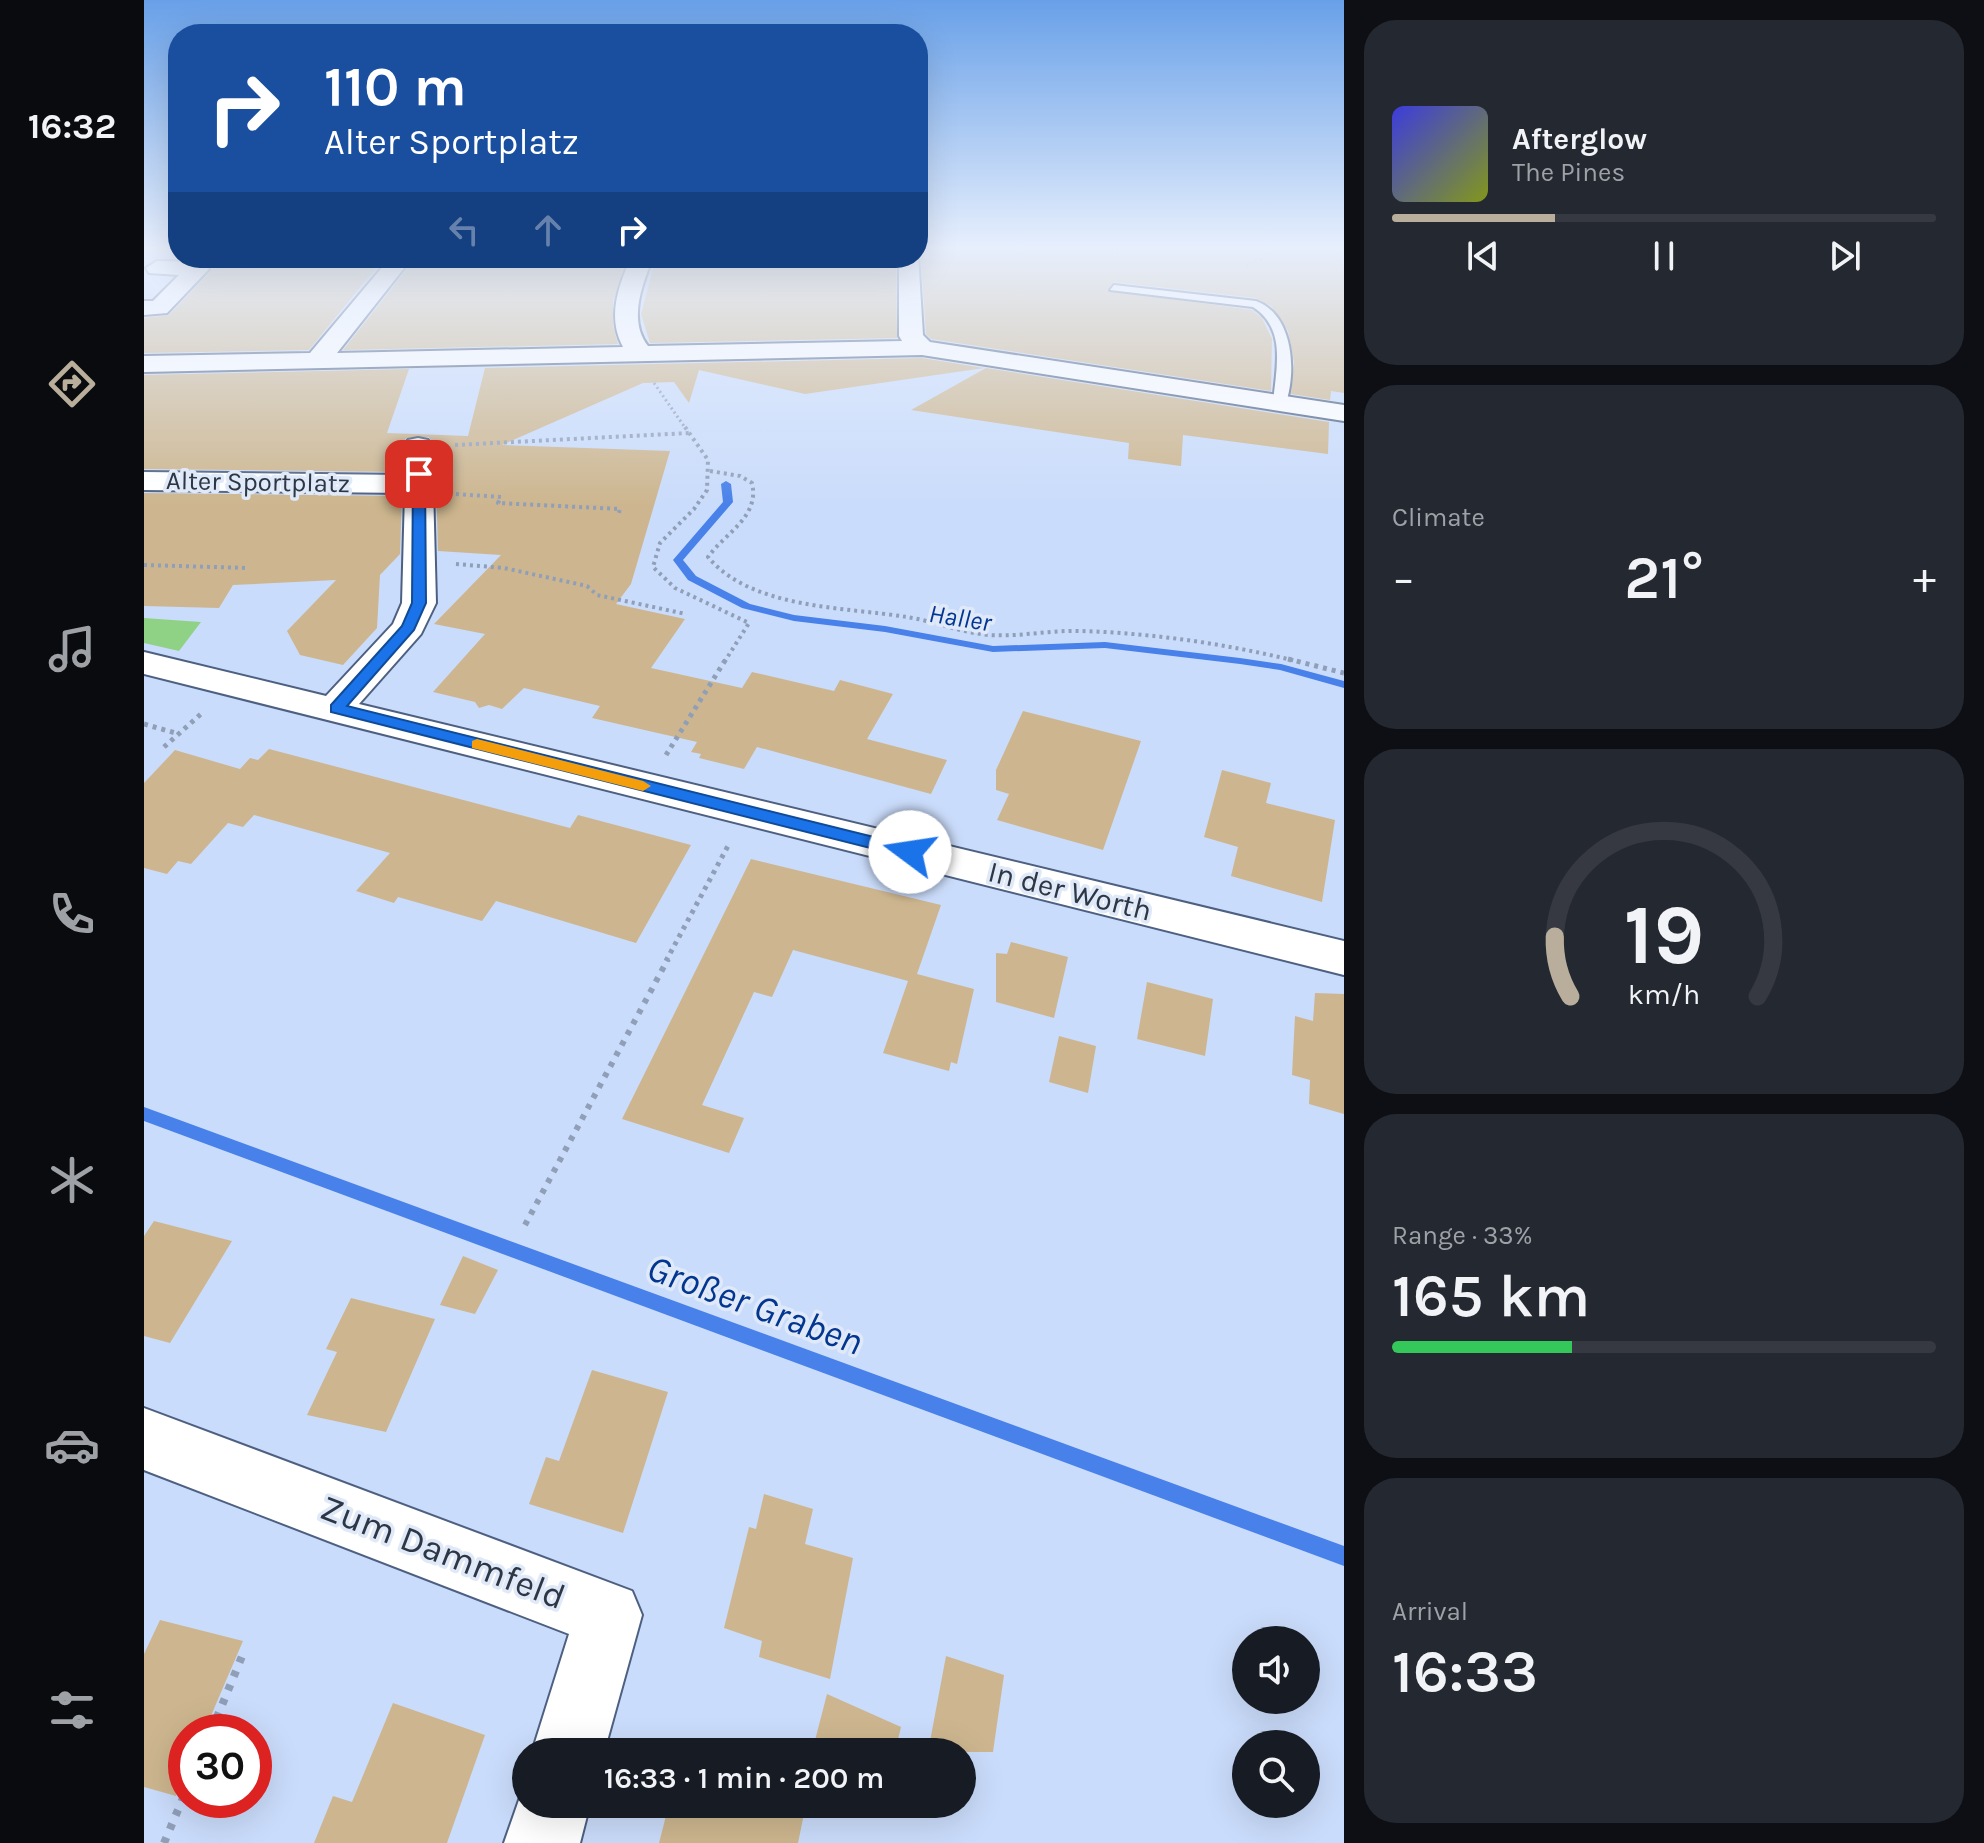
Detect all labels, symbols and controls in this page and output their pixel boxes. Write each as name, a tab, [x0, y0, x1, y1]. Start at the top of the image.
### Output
text: 110 m	[324, 54, 467, 119]
icon: right	[192, 56, 296, 160]
text: 16:32	[28, 105, 116, 147]
text: Alter Sportplatz	[324, 121, 579, 163]
text: Afterglow	[1512, 121, 1647, 157]
text: The Pines	[1512, 157, 1625, 188]
icon: left	[442, 208, 486, 252]
icon: ahead	[526, 208, 570, 252]
icon: right	[610, 208, 654, 252]
icon: previous	[1461, 234, 1505, 278]
icon: pause	[1642, 234, 1686, 278]
icon: next	[1823, 234, 1867, 278]
icon: directions	[44, 356, 100, 412]
pin	[385, 440, 453, 508]
icon: arrive	[397, 452, 441, 496]
street label: Alter Sportplatz	[166, 465, 350, 499]
text: Climate	[1392, 502, 1485, 533]
text: 21°	[1624, 543, 1704, 613]
text: −	[1392, 553, 1415, 604]
text: +	[1913, 553, 1936, 604]
water label: Haller	[927, 598, 995, 638]
icon: music	[44, 621, 100, 677]
position arrow	[868, 810, 952, 894]
street label: In der Worth	[984, 853, 1156, 929]
icon: phone	[44, 886, 100, 942]
text: 19	[1624, 887, 1704, 984]
text: km/h	[1628, 979, 1700, 1012]
icon: climate	[44, 1152, 100, 1208]
text: Range · 33%	[1392, 1220, 1533, 1251]
water label: Großer Graben	[641, 1245, 869, 1365]
text: 165 km	[1392, 1261, 1590, 1331]
icon: car	[44, 1417, 100, 1473]
street label: Zum Dammfeld	[315, 1486, 571, 1618]
text: Arrival	[1392, 1596, 1468, 1627]
map controls	[1232, 1626, 1320, 1818]
button: sound	[1232, 1626, 1320, 1714]
text: 16:33	[1392, 1637, 1538, 1707]
icon: filters	[44, 1682, 100, 1738]
speed limit sign: 30	[168, 1714, 272, 1818]
button: search	[1232, 1730, 1320, 1818]
text: 16:33 · 1 min · 200 m	[604, 1760, 884, 1796]

